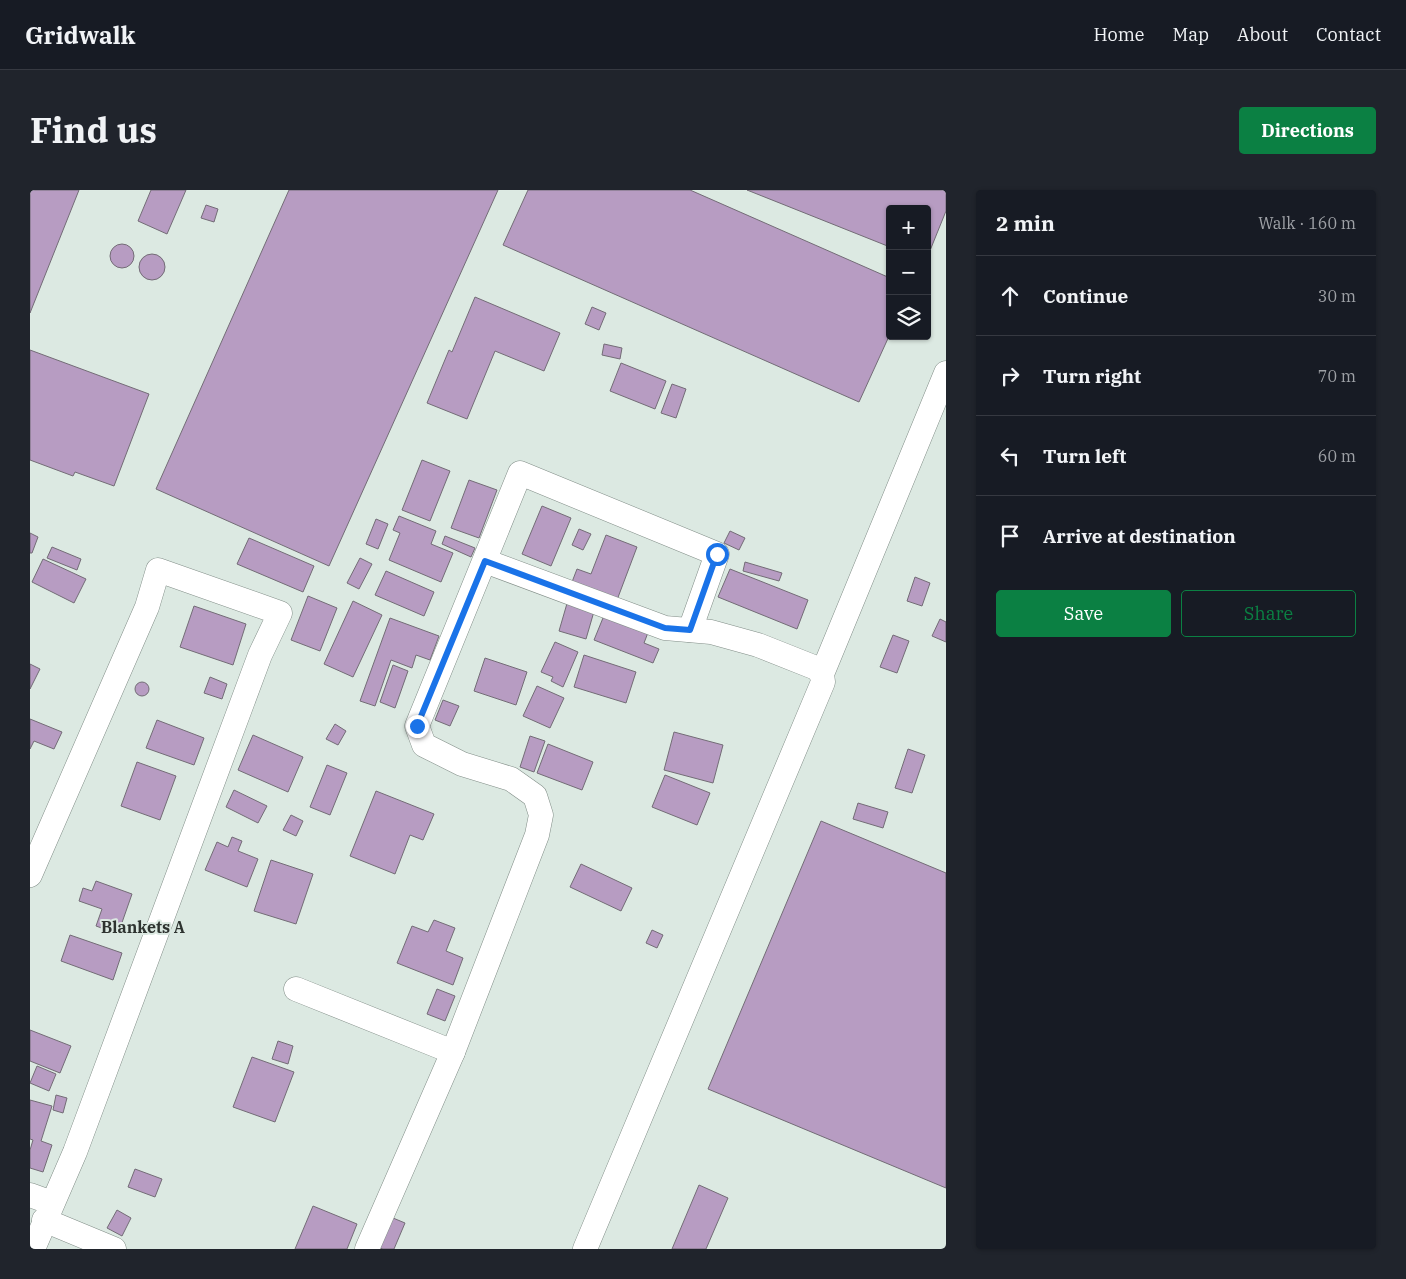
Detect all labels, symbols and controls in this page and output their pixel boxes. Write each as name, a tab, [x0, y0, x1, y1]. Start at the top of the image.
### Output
text: Gridwalk	[25, 19, 135, 51]
text: Home	[1093, 23, 1145, 46]
text: Map	[1173, 23, 1209, 46]
text: About	[1237, 23, 1288, 46]
text: Contact	[1316, 23, 1381, 46]
text: Find us	[30, 107, 157, 153]
button: Directions	[1239, 107, 1376, 154]
map controls	[886, 205, 931, 340]
button: +	[886, 205, 931, 250]
text: 2 min	[996, 209, 1055, 237]
text: Walk · 160 m	[1258, 213, 1356, 233]
button: −	[886, 250, 931, 295]
icon: ahead	[996, 282, 1024, 310]
text: Continue	[1043, 284, 1128, 308]
text: 30 m	[1318, 286, 1356, 306]
button: layers	[886, 295, 931, 340]
icon: right	[996, 362, 1024, 390]
text: Turn right	[1043, 364, 1141, 388]
text: 70 m	[1318, 366, 1356, 386]
icon: left	[996, 442, 1024, 470]
text: Turn left	[1043, 444, 1126, 468]
text: 60 m	[1318, 446, 1356, 466]
icon: arrive	[996, 522, 1024, 550]
text: Arrive at destination	[1043, 524, 1236, 548]
route start	[706, 543, 729, 566]
button: Save	[996, 590, 1171, 637]
button: Share	[1181, 590, 1356, 637]
route end	[406, 715, 429, 738]
district label: Blankets A	[101, 917, 185, 937]

